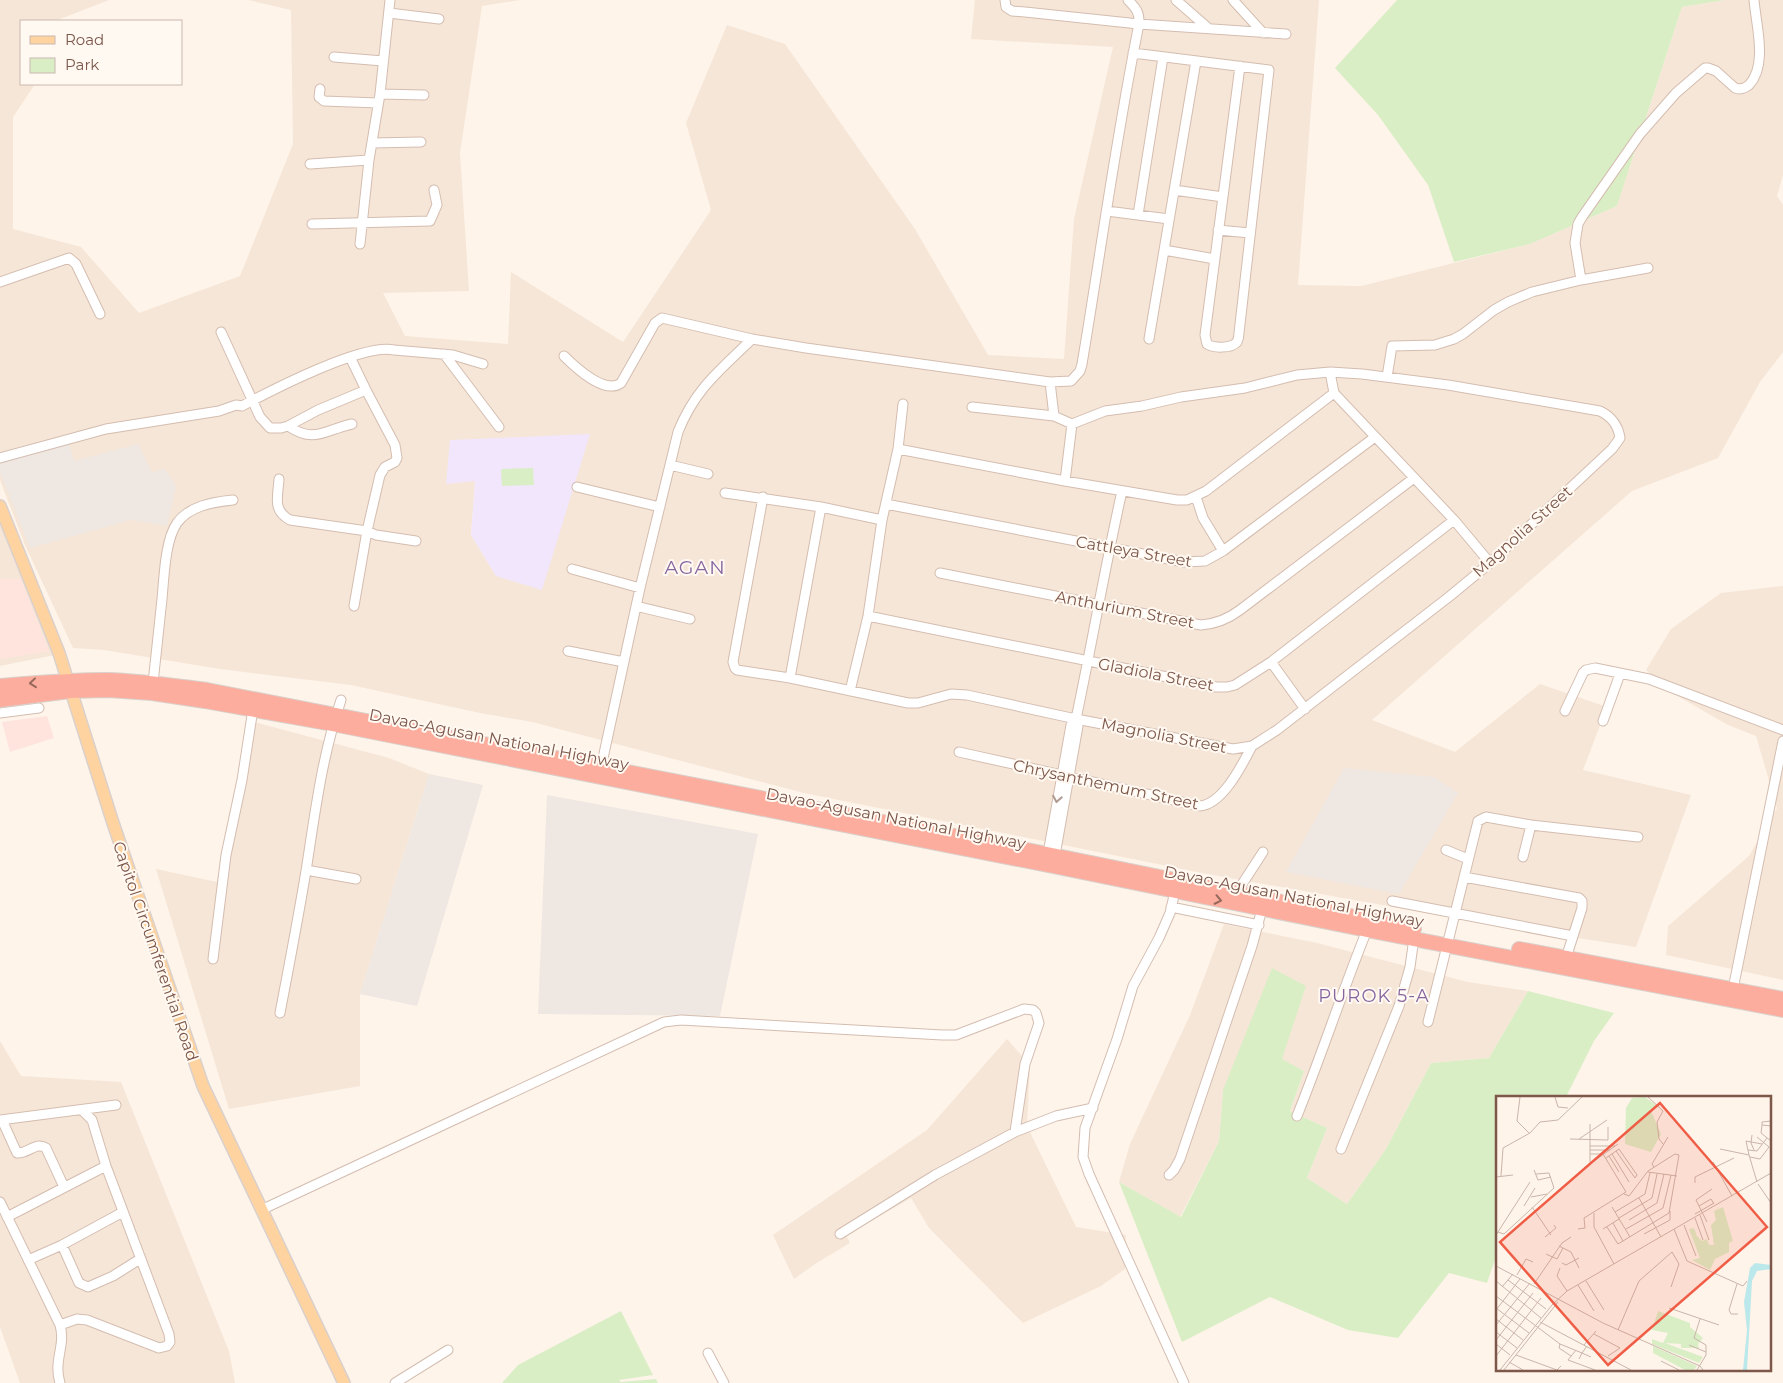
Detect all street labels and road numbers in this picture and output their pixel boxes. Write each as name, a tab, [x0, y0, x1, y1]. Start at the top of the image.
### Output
street label: Magnolia Street	[1469, 481, 1576, 581]
street label: Cattleya Street	[1074, 532, 1194, 571]
street label: Anthurium Street	[1054, 587, 1197, 632]
street label: Gladiola Street	[1096, 654, 1216, 695]
street label: Davao-Agusan National Highway	[367, 705, 631, 774]
street label: Magnolia Street	[1100, 714, 1229, 757]
street label: Chrysanthemum Street	[1011, 756, 1201, 814]
street label: Davao-Agusan National Highway	[764, 784, 1028, 853]
street label: Capitol Circumferential Road	[109, 839, 202, 1064]
street label: Davao-Agusan National Highway	[1162, 862, 1426, 931]

